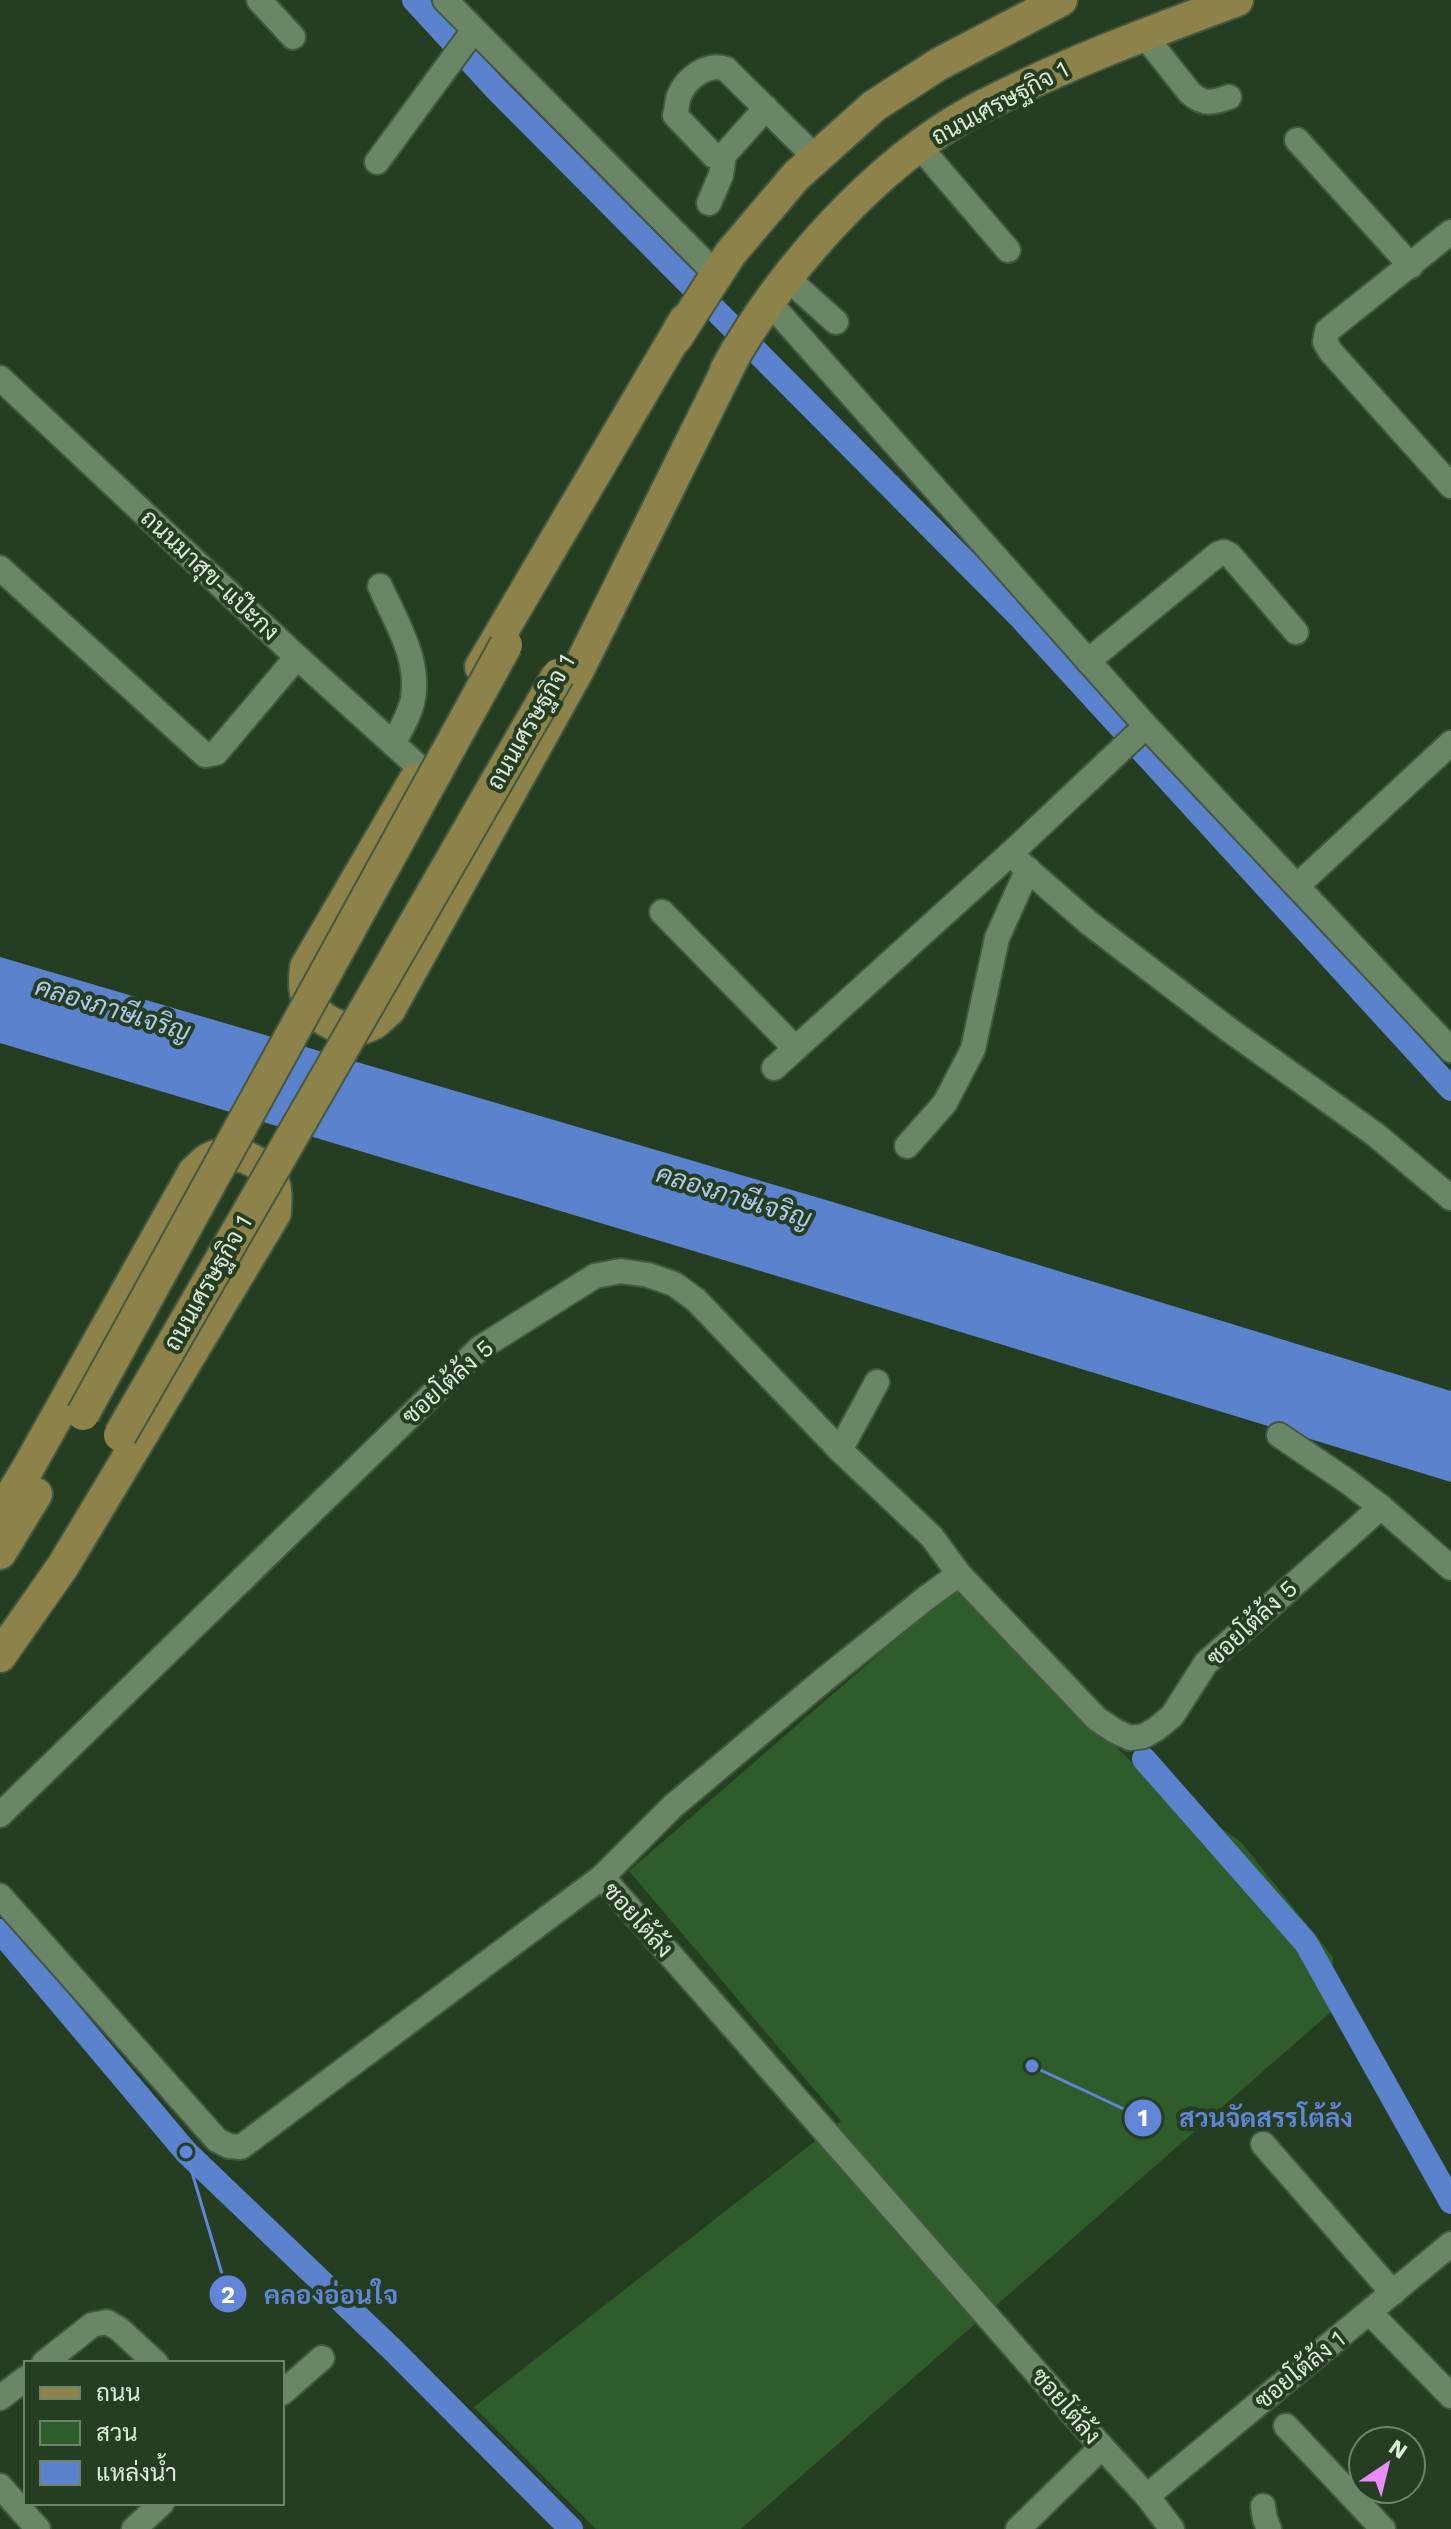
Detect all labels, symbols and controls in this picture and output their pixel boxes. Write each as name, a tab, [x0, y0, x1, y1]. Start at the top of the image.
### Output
street label: ถนนเศรษฐกิจ 1	[927, 55, 1074, 153]
street label: ถนนมาสุข-แป๊ะกง	[134, 503, 285, 648]
street label: ถนนเศรษฐกิจ 1	[481, 649, 583, 796]
water label: คลองภาษีเจริญ	[31, 970, 195, 1048]
water label: คลองภาษีเจริญ	[652, 1157, 816, 1235]
street label: ถนนเศรษฐกิจ 1	[158, 1210, 260, 1357]
street label: ซอยโต้ล้ง 5	[395, 1332, 499, 1430]
street label: ซอยโต้ล้ง 5	[1200, 1573, 1303, 1672]
street label: ซอยโต้ล้ง	[597, 1875, 680, 1963]
callout: สวนจัดสรรโต้ล้ง	[1123, 2093, 1369, 2143]
text: สวนจัดสรรโต้ล้ง	[1179, 2101, 1353, 2133]
text: 1	[1138, 2104, 1148, 2132]
callout: คลองอ่อนใจ	[208, 2269, 414, 2319]
text: คลองอ่อนใจ	[264, 2278, 398, 2310]
text: 2	[221, 2281, 235, 2309]
street label: ซอยโต้ล้ง 1	[1248, 2324, 1351, 2415]
legend	[24, 2361, 284, 2505]
street label: ซอยโต้ล้ง	[1026, 2361, 1108, 2450]
text: ถนน	[96, 2379, 141, 2407]
text: สวน	[96, 2419, 138, 2447]
north arrow	[1347, 2425, 1427, 2505]
text: N	[1384, 2434, 1412, 2464]
text: แหล่งน้ำ	[96, 2453, 177, 2487]

